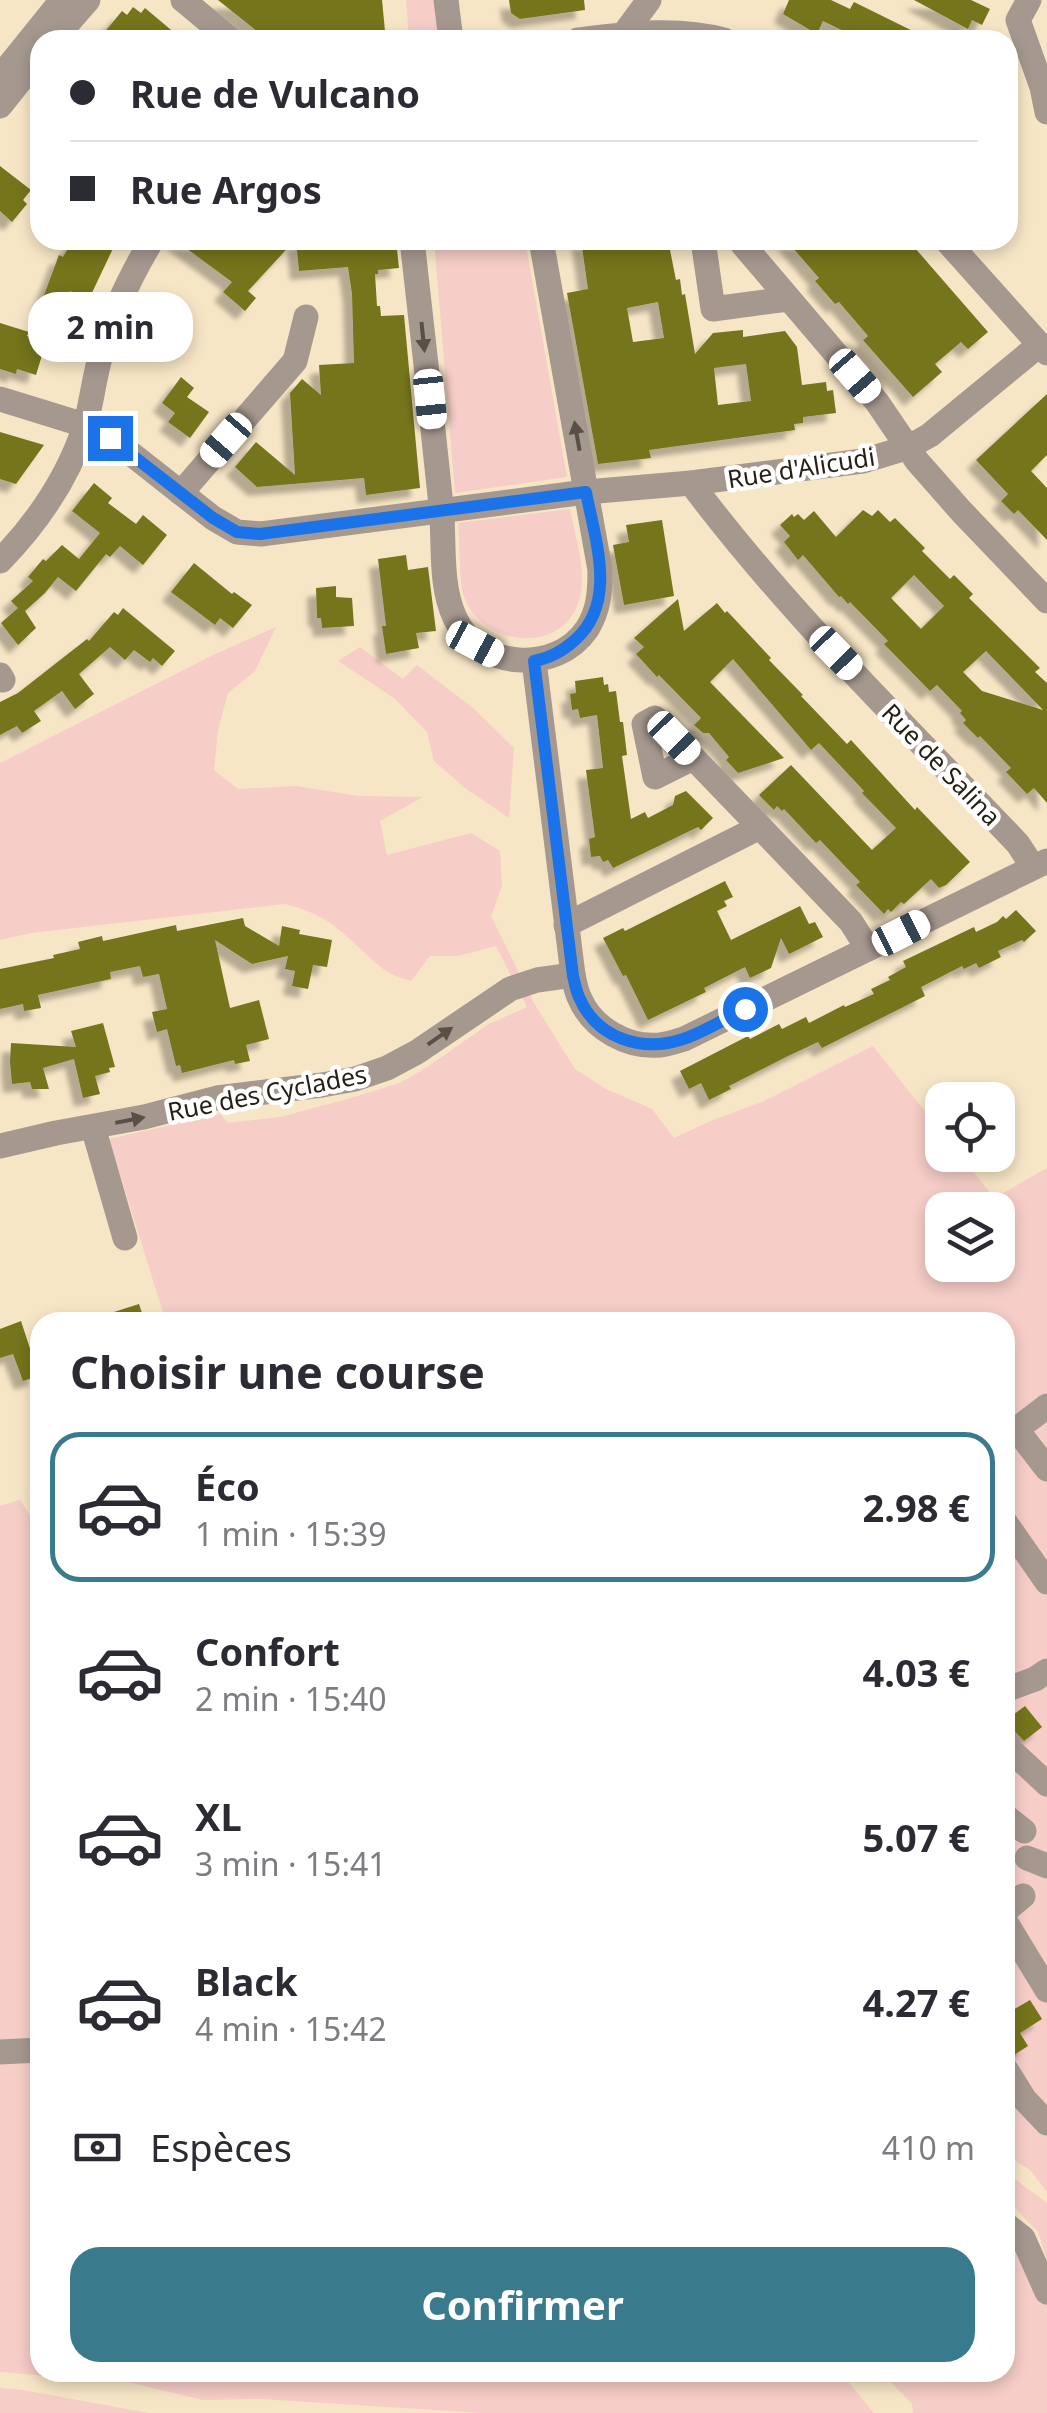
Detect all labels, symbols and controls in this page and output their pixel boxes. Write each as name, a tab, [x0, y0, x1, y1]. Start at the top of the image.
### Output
text: Rue de Vulcano	[130, 67, 420, 119]
text: Rue Argos	[130, 163, 322, 215]
callout: 2 min	[28, 293, 192, 363]
text: 2 min	[66, 305, 155, 348]
one-way arrow	[415, 322, 431, 353]
car	[824, 344, 886, 408]
car	[412, 368, 448, 430]
car	[195, 408, 257, 472]
route end	[88, 416, 133, 461]
one-way arrow	[568, 421, 584, 452]
street label: Rue d'Alicudi	[725, 439, 877, 495]
car	[441, 617, 509, 671]
car	[804, 621, 868, 685]
street label: Rue de Salina	[875, 695, 1009, 833]
car	[642, 706, 706, 770]
car	[867, 906, 935, 960]
route start	[723, 987, 768, 1032]
one-way arrow	[426, 1027, 453, 1046]
street label: Rue des Cyclades	[165, 1056, 369, 1128]
map controls	[925, 1082, 1015, 1282]
button: locate	[925, 1082, 1015, 1172]
one-way arrow	[115, 1111, 146, 1127]
button: layers	[925, 1192, 1015, 1282]
text: Choisir une course	[70, 1341, 485, 1402]
text: Éco	[195, 1460, 260, 1512]
icon: car	[75, 1462, 165, 1552]
text: 2.98 €	[862, 1481, 970, 1533]
text: 1 min · 15:39	[195, 1512, 387, 1555]
text: Confort	[195, 1625, 340, 1677]
icon: car	[75, 1627, 165, 1717]
text: 4.03 €	[862, 1646, 970, 1698]
text: 2 min · 15:40	[195, 1677, 387, 1720]
text: XL	[195, 1790, 242, 1842]
icon: car	[75, 1792, 165, 1882]
text: 5.07 €	[862, 1811, 970, 1863]
text: 3 min · 15:41	[195, 1842, 387, 1885]
text: Black	[195, 1955, 298, 2007]
icon: car	[75, 1957, 165, 2047]
text: 4.27 €	[862, 1976, 970, 2028]
text: 4 min · 15:42	[195, 2007, 387, 2050]
icon: cash	[70, 2120, 125, 2175]
text: Espèces	[150, 2121, 292, 2173]
text: 410 m	[882, 2126, 975, 2169]
button: Confirmer	[70, 2247, 975, 2362]

